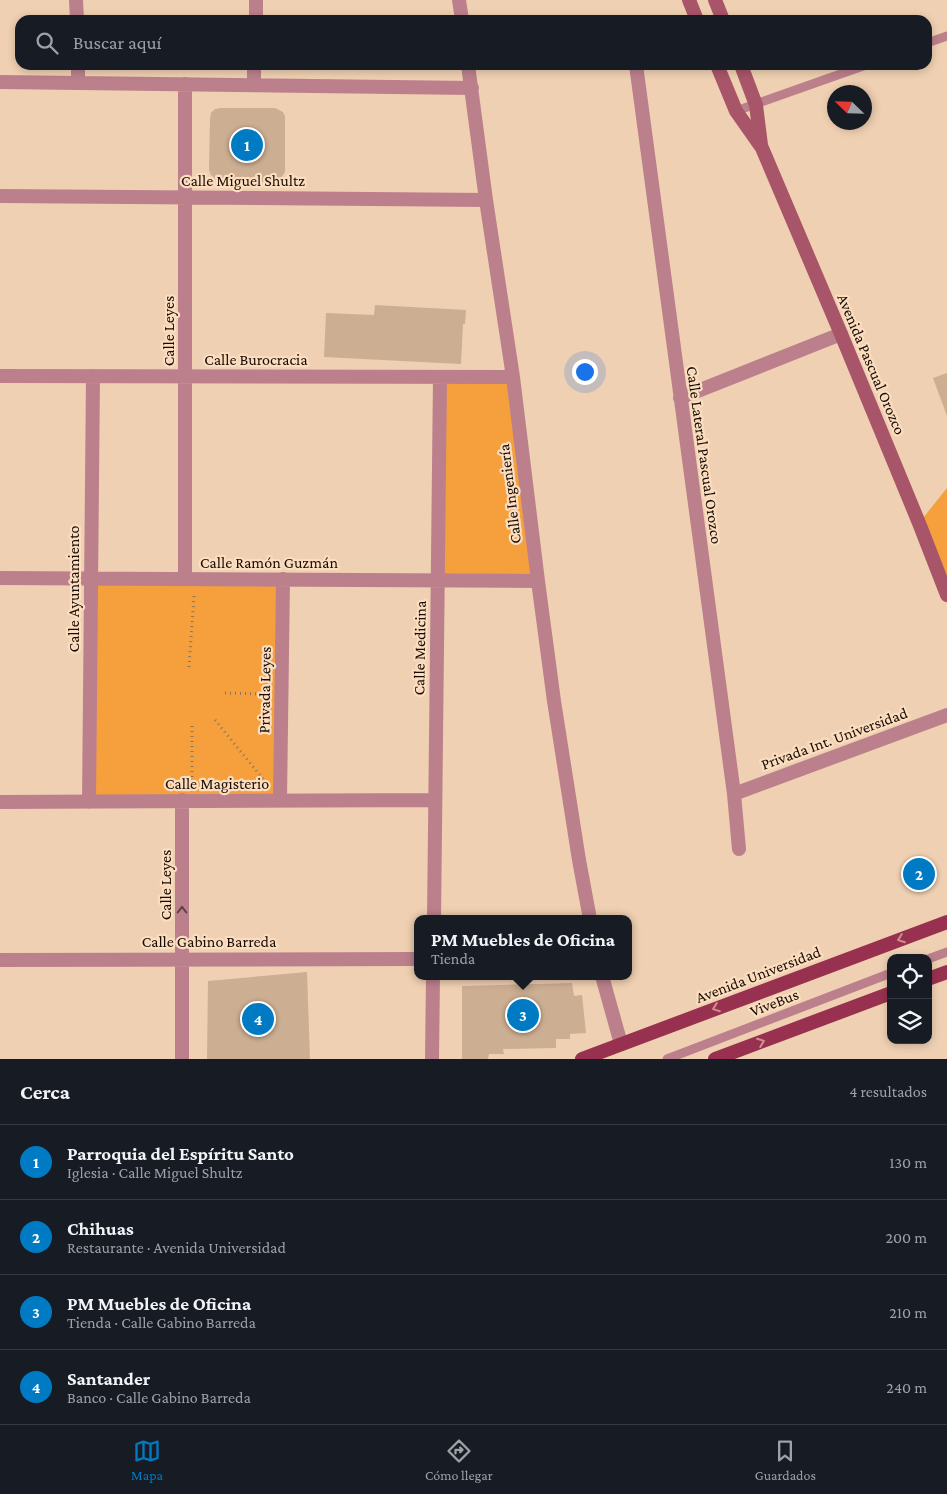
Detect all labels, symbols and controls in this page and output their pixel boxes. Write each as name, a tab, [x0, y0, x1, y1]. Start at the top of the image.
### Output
search box	[15, 15, 932, 70]
icon: search	[33, 29, 61, 57]
text: Buscar aquí	[73, 32, 162, 53]
north arrow	[827, 85, 872, 130]
pin: 1	[231, 126, 263, 164]
street label: Calle Miguel Shultz	[181, 172, 305, 190]
street label: Avenida Pascual Orozco	[834, 291, 909, 437]
street label: Calle Leyes	[160, 296, 178, 366]
street label: Calle Burocracia	[204, 351, 308, 368]
your location	[572, 359, 598, 385]
street label: Calle Lateral Pascual Orozco	[684, 365, 725, 545]
street label: Calle Ingeniería	[495, 442, 525, 545]
street label: Calle Ayuntamiento	[65, 526, 83, 652]
street label: Calle Ramón Guzmán	[200, 554, 338, 571]
street label: Calle Medicina	[410, 600, 429, 696]
street label: Privada Leyes	[255, 646, 275, 734]
street label: Privada Int. Universidad	[759, 704, 910, 773]
street label: Calle Magisterio	[165, 775, 269, 793]
street label: Calle Leyes	[157, 850, 175, 920]
pin: 2	[903, 855, 935, 893]
one-way arrow	[177, 906, 187, 914]
popup	[414, 915, 632, 980]
text: PM Muebles de Oficina	[431, 929, 615, 950]
street label: Calle Gabino Barreda	[142, 933, 277, 950]
one-way arrow	[898, 933, 906, 943]
street label: Avenida Universidad	[693, 943, 824, 1006]
text: Tienda	[431, 950, 475, 967]
map controls	[887, 954, 932, 1044]
button: locate	[887, 954, 932, 999]
street label: ViveBus	[747, 985, 801, 1020]
pin: 3	[507, 996, 539, 1034]
button: layers	[887, 999, 932, 1044]
pin: 4	[242, 1000, 274, 1038]
one-way arrow	[713, 1002, 721, 1012]
one-way arrow	[756, 1038, 765, 1048]
text: Cerca	[20, 1080, 70, 1104]
text: 4 resultados	[849, 1083, 927, 1100]
text: Parroquia del Espíritu Santo	[67, 1143, 294, 1164]
text: 1	[33, 1154, 39, 1171]
text: 130 m	[889, 1154, 927, 1171]
text: Iglesia · Calle Miguel Shultz	[67, 1164, 242, 1181]
text: Chihuas	[67, 1218, 134, 1239]
text: 2	[32, 1229, 40, 1246]
text: 200 m	[885, 1229, 927, 1246]
text: Restaurante · Avenida Universidad	[67, 1239, 286, 1256]
text: PM Muebles de Oficina	[67, 1293, 251, 1314]
text: 3	[32, 1304, 40, 1321]
text: 210 m	[889, 1304, 927, 1321]
text: Tienda · Calle Gabino Barreda	[67, 1314, 256, 1331]
text: Santander	[67, 1368, 150, 1389]
text: 4	[32, 1379, 40, 1396]
text: 240 m	[886, 1379, 927, 1396]
text: Banco · Calle Gabino Barreda	[67, 1389, 251, 1406]
tab: Mapa	[131, 1437, 163, 1483]
tab: Cómo llegar	[425, 1437, 493, 1483]
tab: Guardados	[755, 1437, 816, 1483]

